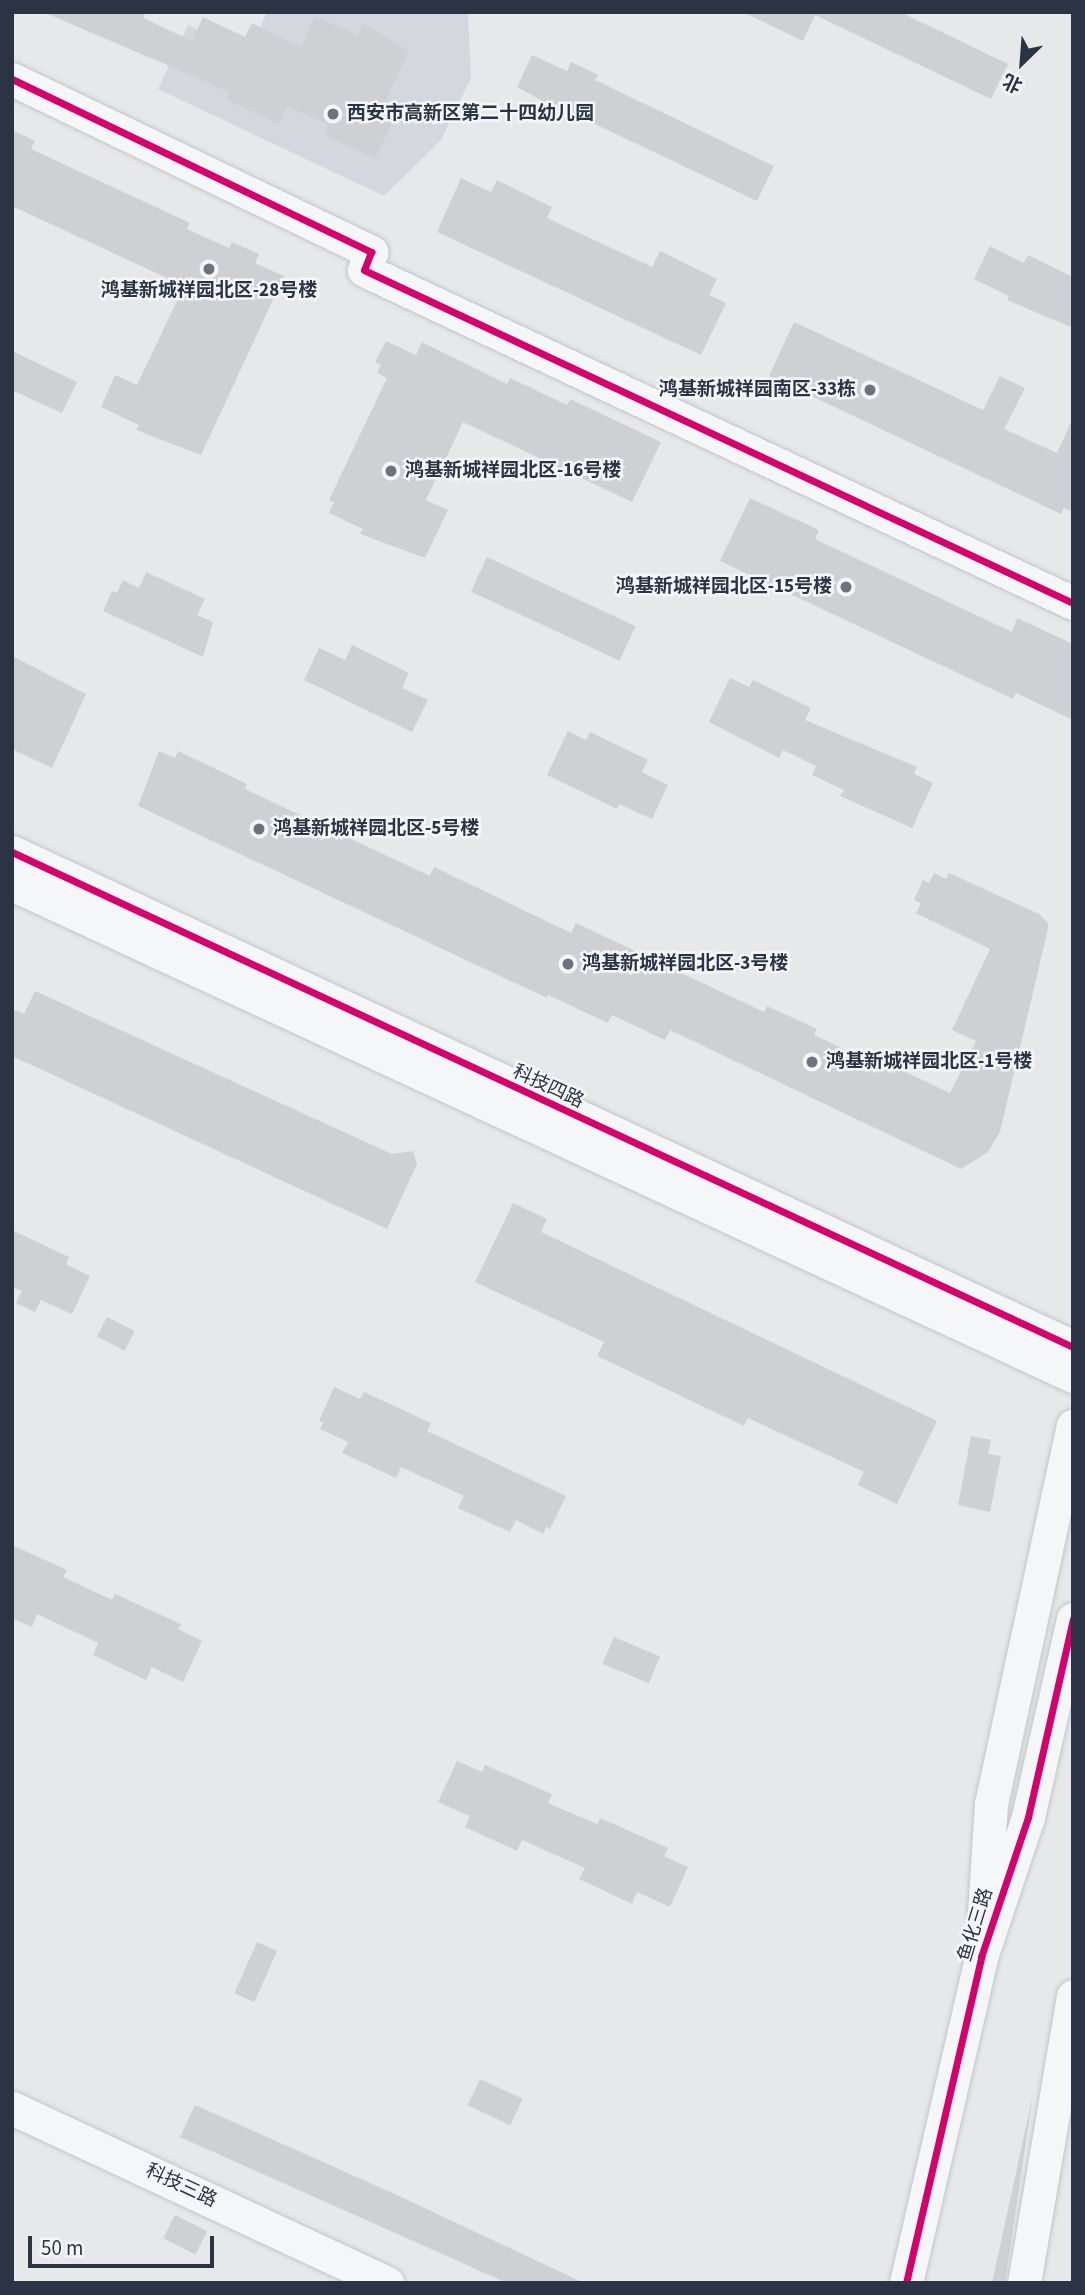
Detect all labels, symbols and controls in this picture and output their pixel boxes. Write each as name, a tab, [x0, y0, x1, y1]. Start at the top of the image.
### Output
north arrow	[987, 28, 1057, 98]
text: 北	[999, 66, 1027, 99]
place label: 西安市高新区第二十四幼儿园	[347, 103, 594, 125]
marker: 西安市高新区第二十四幼儿园	[325, 106, 341, 122]
marker: 鸿基新城祥园北区-28号楼	[201, 261, 217, 277]
place label: 鸿基新城祥园北区-28号楼	[101, 280, 317, 302]
place label: 鸿基新城祥园南区-33栋	[659, 379, 856, 401]
marker: 鸿基新城祥园南区-33栋	[862, 382, 878, 398]
place label: 鸿基新城祥园北区-16号楼	[405, 460, 621, 482]
marker: 鸿基新城祥园北区-16号楼	[383, 463, 399, 479]
place label: 鸿基新城祥园北区-15号楼	[616, 576, 832, 598]
marker: 鸿基新城祥园北区-15号楼	[838, 579, 854, 595]
place label: 鸿基新城祥园北区-5号楼	[273, 818, 479, 840]
marker: 鸿基新城祥园北区-5号楼	[251, 821, 267, 837]
place label: 鸿基新城祥园北区-3号楼	[582, 953, 788, 975]
marker: 鸿基新城祥园北区-3号楼	[560, 956, 576, 972]
place label: 鸿基新城祥园北区-1号楼	[826, 1051, 1032, 1073]
marker: 鸿基新城祥园北区-1号楼	[804, 1054, 820, 1070]
street label: 科技四路	[509, 1061, 587, 1113]
street label: 鱼化三路	[954, 1885, 998, 1965]
street label: 科技三路	[142, 2160, 220, 2212]
scale bar	[32, 2222, 217, 2266]
text: 50 m	[41, 2233, 83, 2263]

